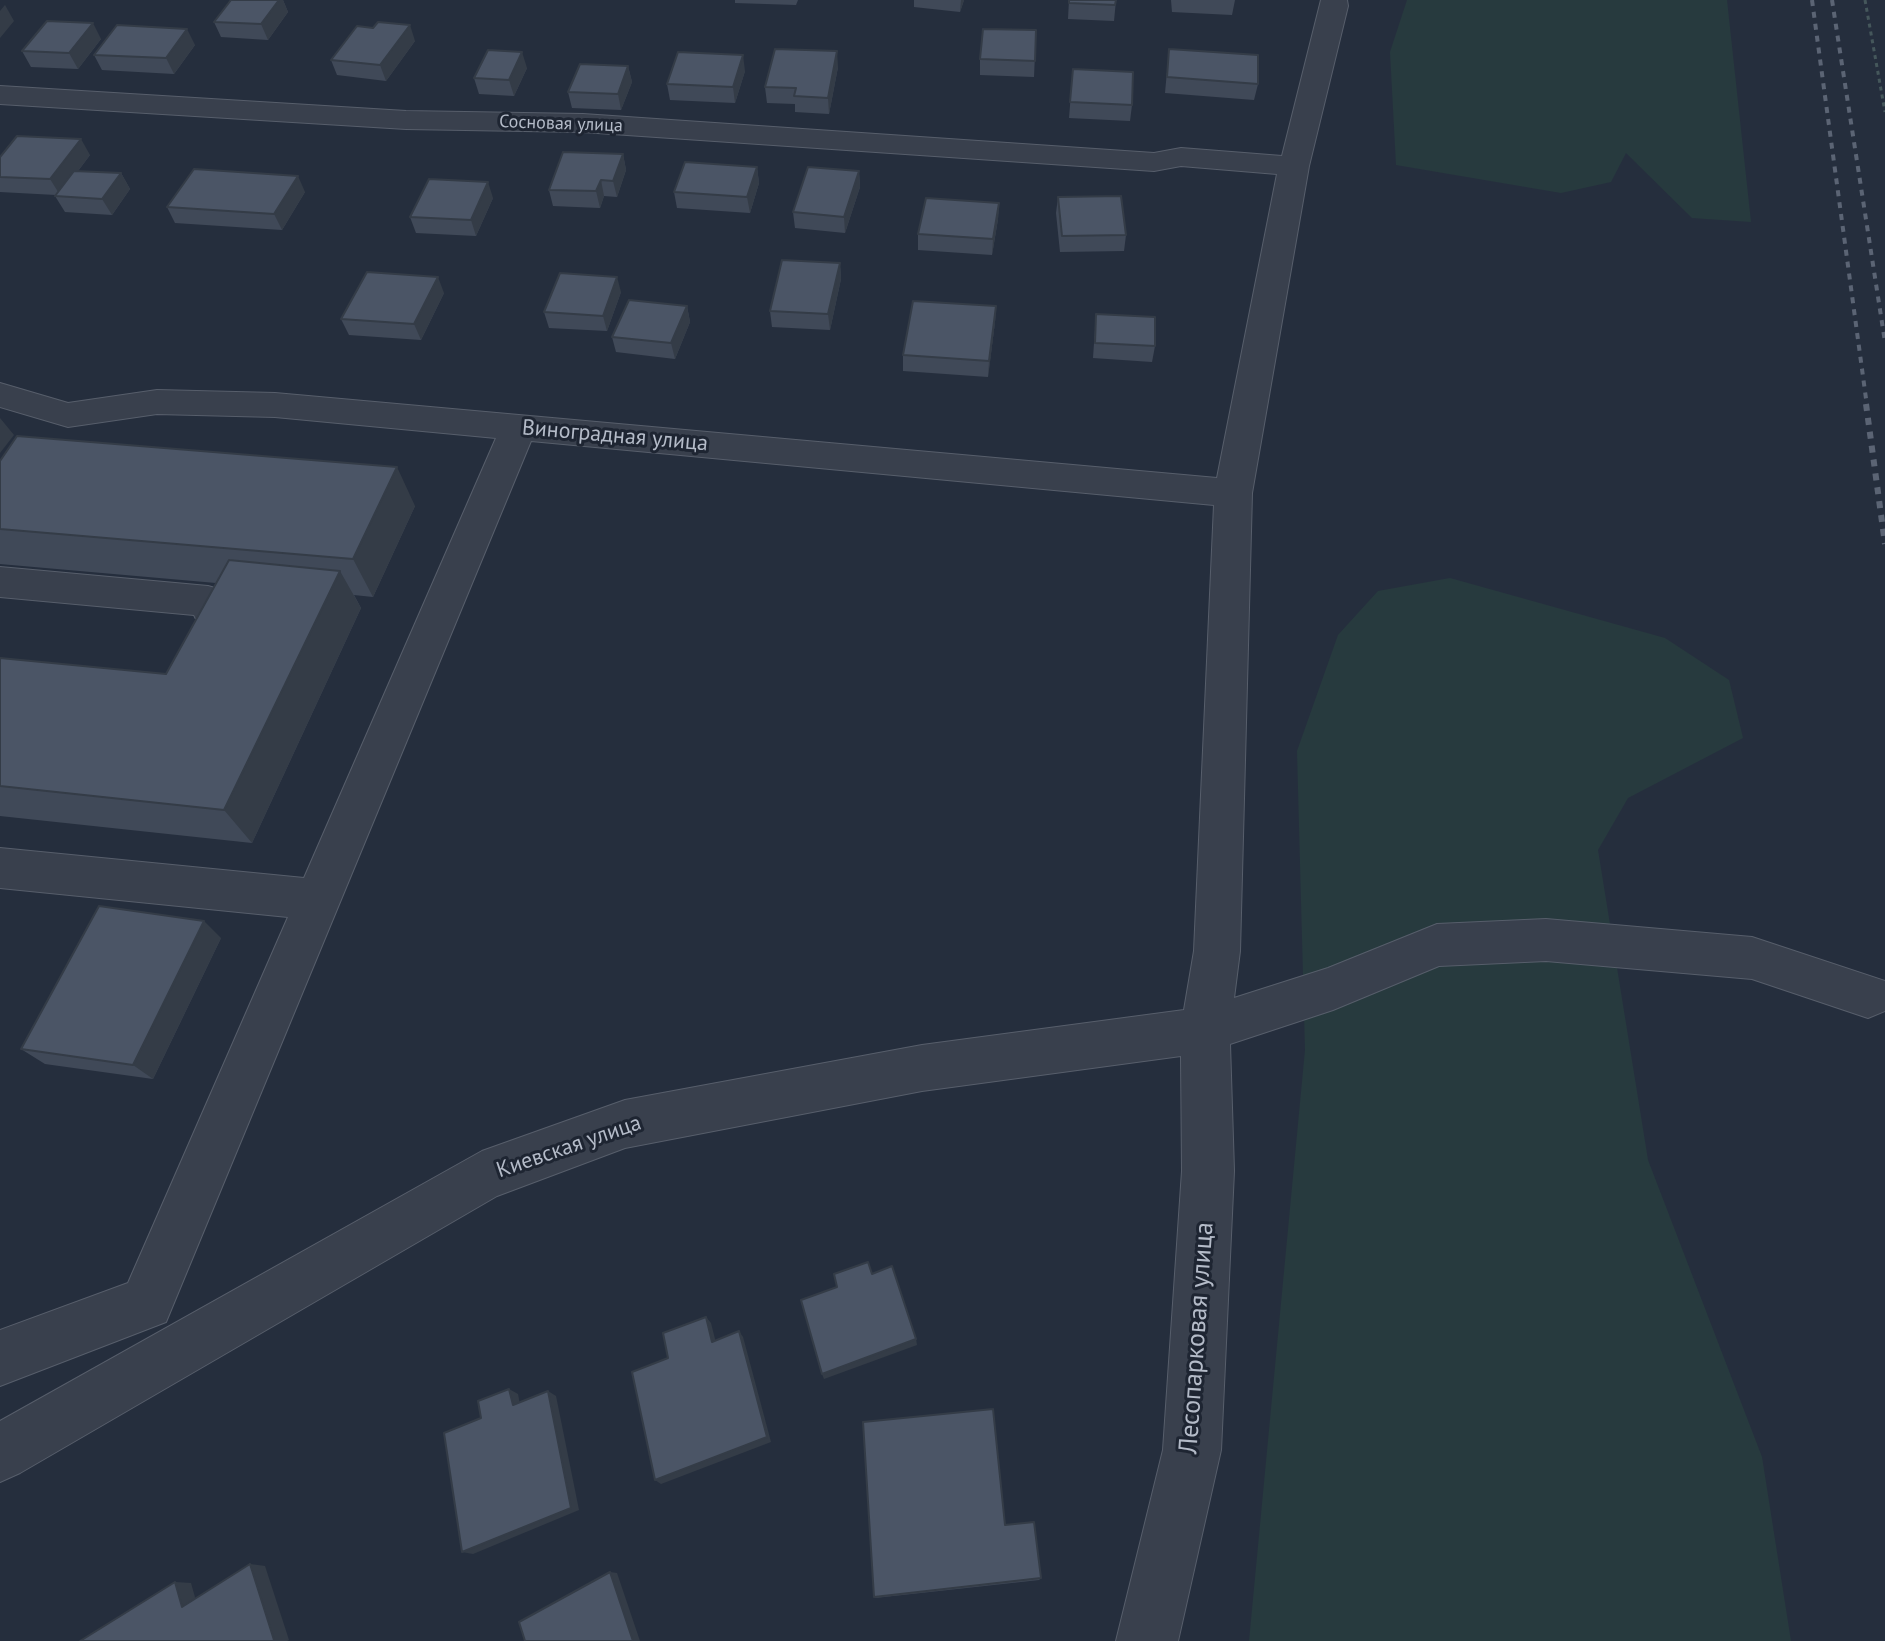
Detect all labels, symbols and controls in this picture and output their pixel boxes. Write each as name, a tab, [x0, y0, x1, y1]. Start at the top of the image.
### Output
street label: Сосновая улица	[499, 111, 623, 137]
street label: Виноградная улица	[521, 415, 709, 457]
street label: Киевская улица	[493, 1110, 645, 1184]
street label: Лесопарковая улица	[1173, 1221, 1221, 1455]

